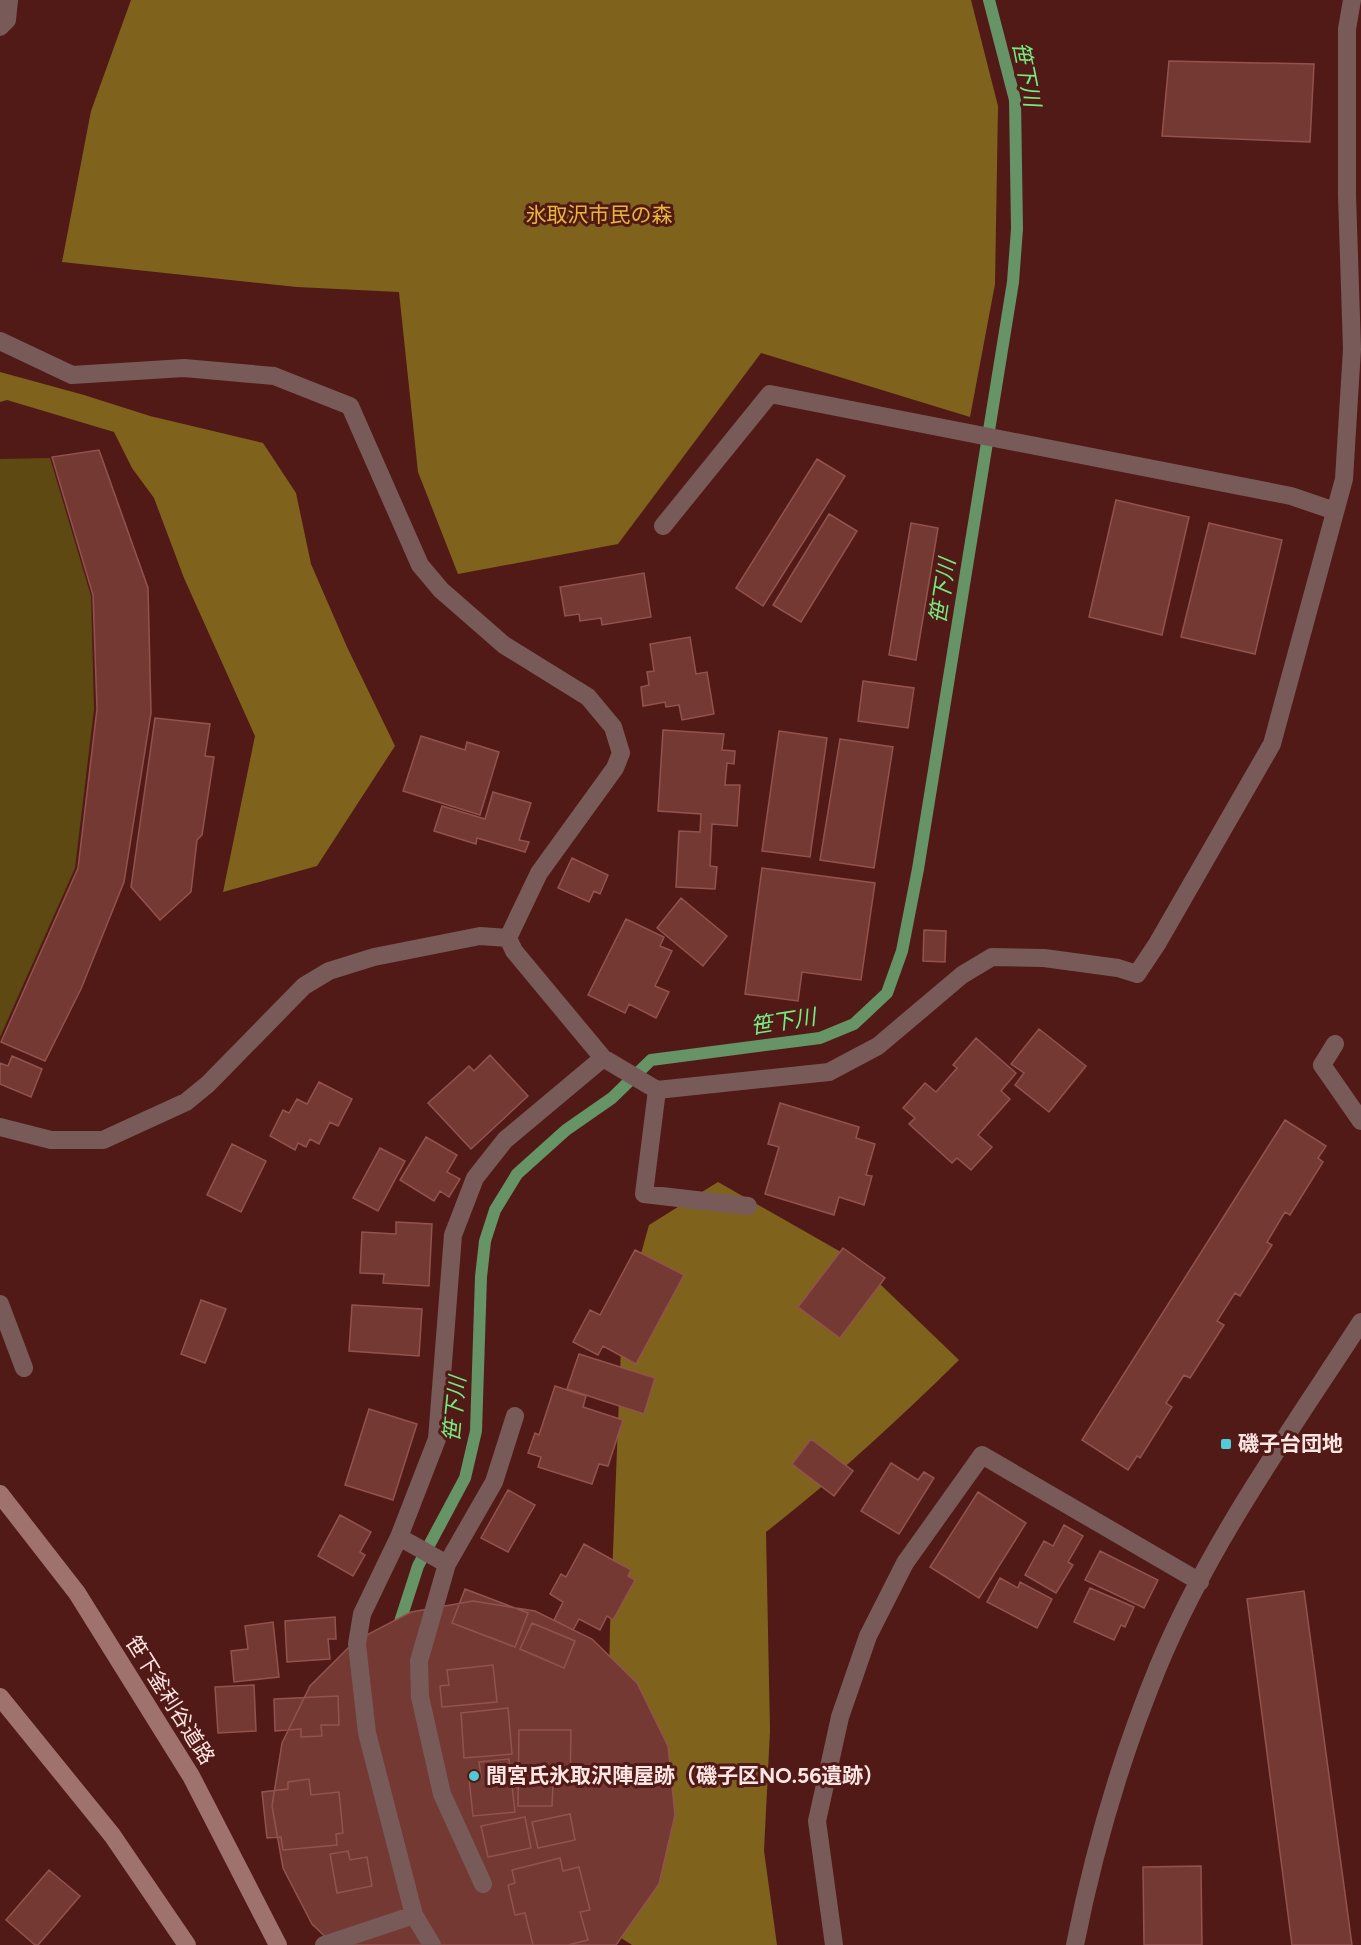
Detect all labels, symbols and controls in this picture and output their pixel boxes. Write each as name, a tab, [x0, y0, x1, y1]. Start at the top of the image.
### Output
water label: 笹下川	[1007, 39, 1046, 111]
park label: 氷取沢市民の森	[526, 202, 673, 227]
water label: 笹下川	[924, 554, 961, 626]
water label: 笹下川	[748, 1003, 820, 1040]
water label: 笹下川	[438, 1373, 472, 1443]
place label: 磯子台団地	[1238, 1431, 1343, 1456]
marker: 磯子台団地	[1219, 1437, 1233, 1451]
street label: 笹下釜利谷道路	[121, 1631, 220, 1769]
place label: 間宮氏氷取沢陣屋跡（磯子区NO.56遺跡）	[486, 1763, 884, 1788]
marker: 間宮氏氷取沢陣屋跡（磯子区NO.56遺跡）	[467, 1769, 481, 1783]

